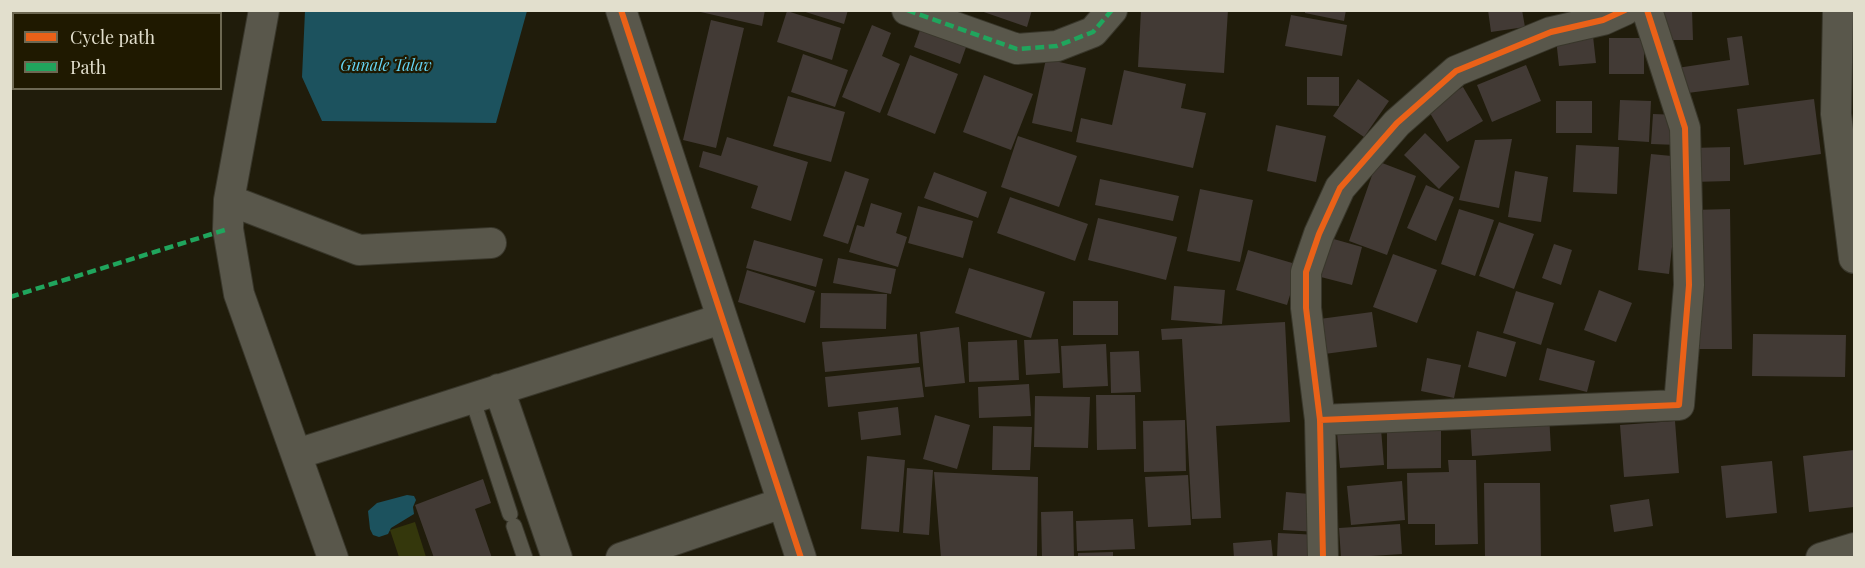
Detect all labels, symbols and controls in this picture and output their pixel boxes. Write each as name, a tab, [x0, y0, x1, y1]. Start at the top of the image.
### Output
legend	[12, 12, 222, 90]
text: Cycle path	[70, 25, 155, 49]
text: Path	[70, 55, 106, 79]
water label: Gunale Talav	[340, 56, 432, 76]

